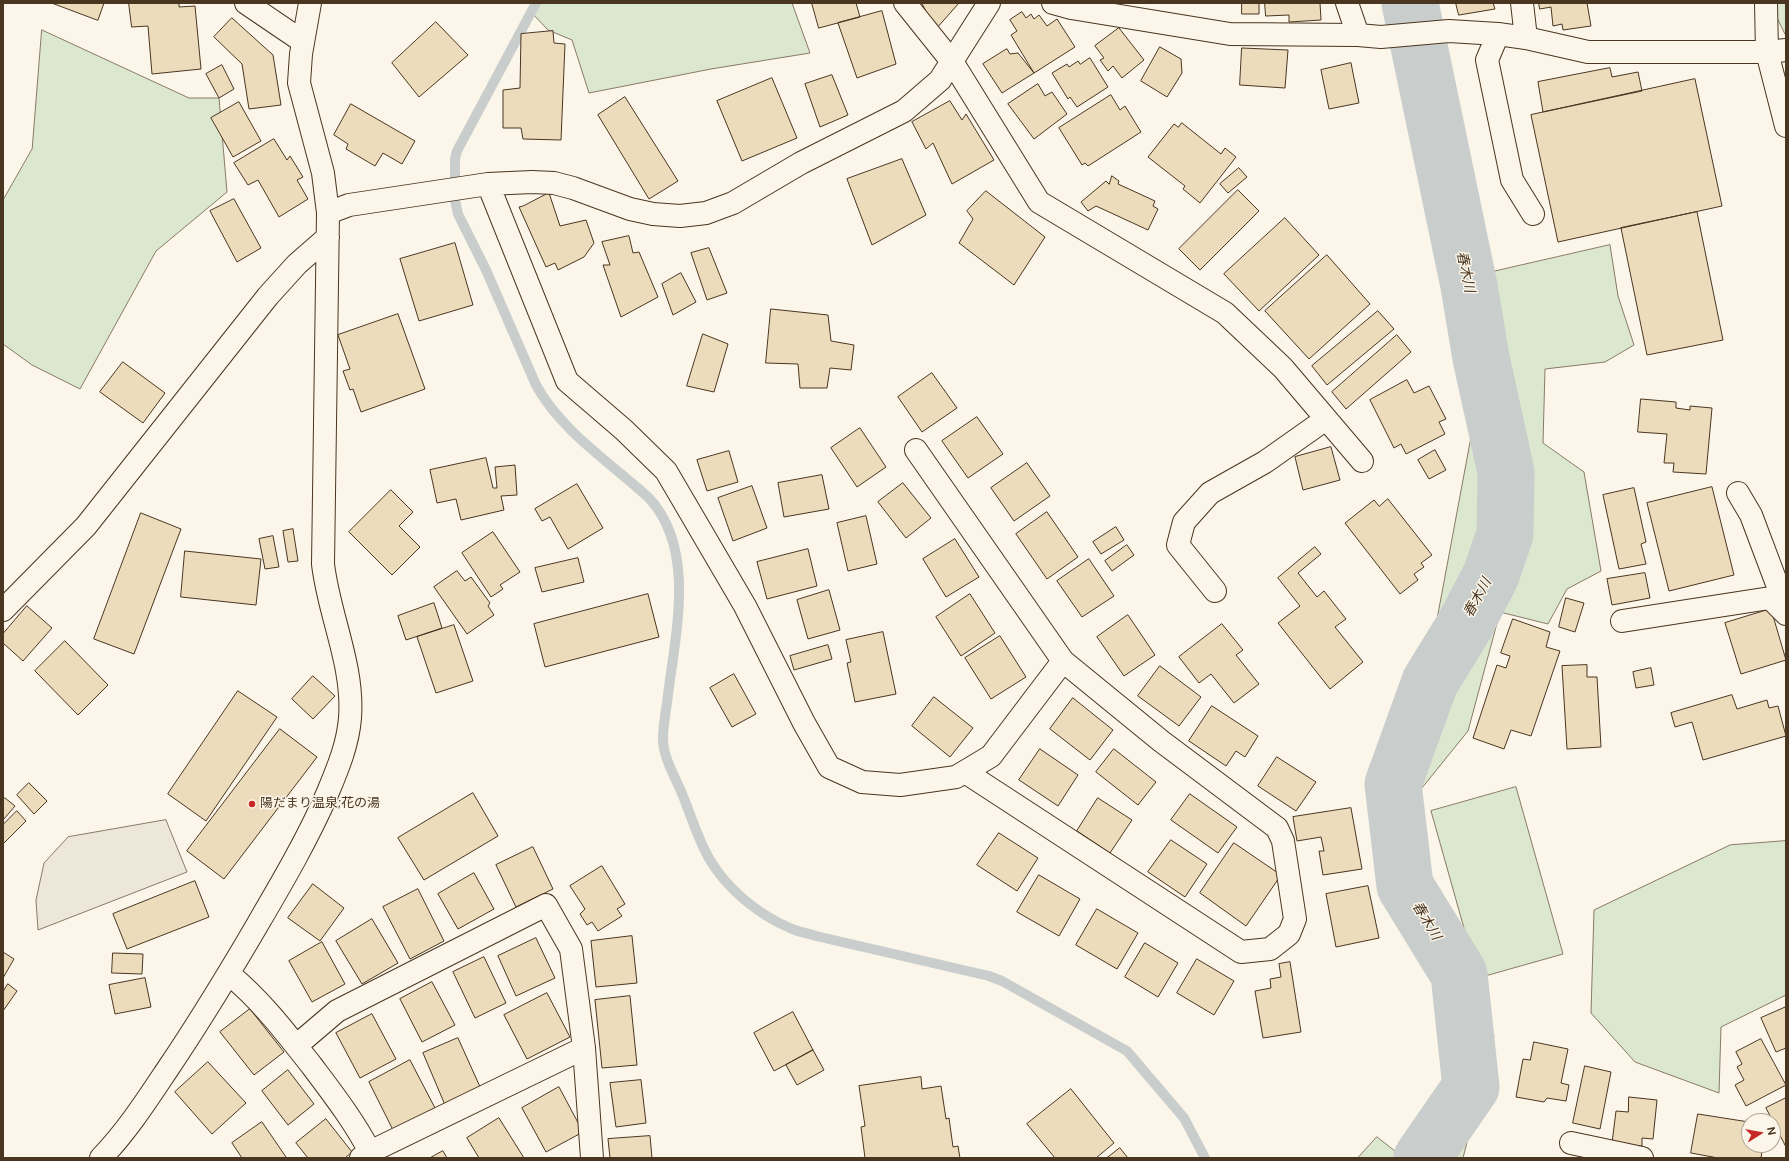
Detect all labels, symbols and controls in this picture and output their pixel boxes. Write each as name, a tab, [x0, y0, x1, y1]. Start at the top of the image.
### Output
water label: 春木川	[1452, 250, 1478, 294]
water label: 春木川	[1460, 576, 1496, 620]
place label: 陽だまり温泉;花の湯	[260, 796, 380, 812]
marker: 陽だまり温泉;花の湯	[247, 799, 257, 809]
water label: 春木川	[1408, 899, 1444, 943]
north arrow	[1741, 1113, 1781, 1153]
text: N	[1764, 1126, 1779, 1136]

